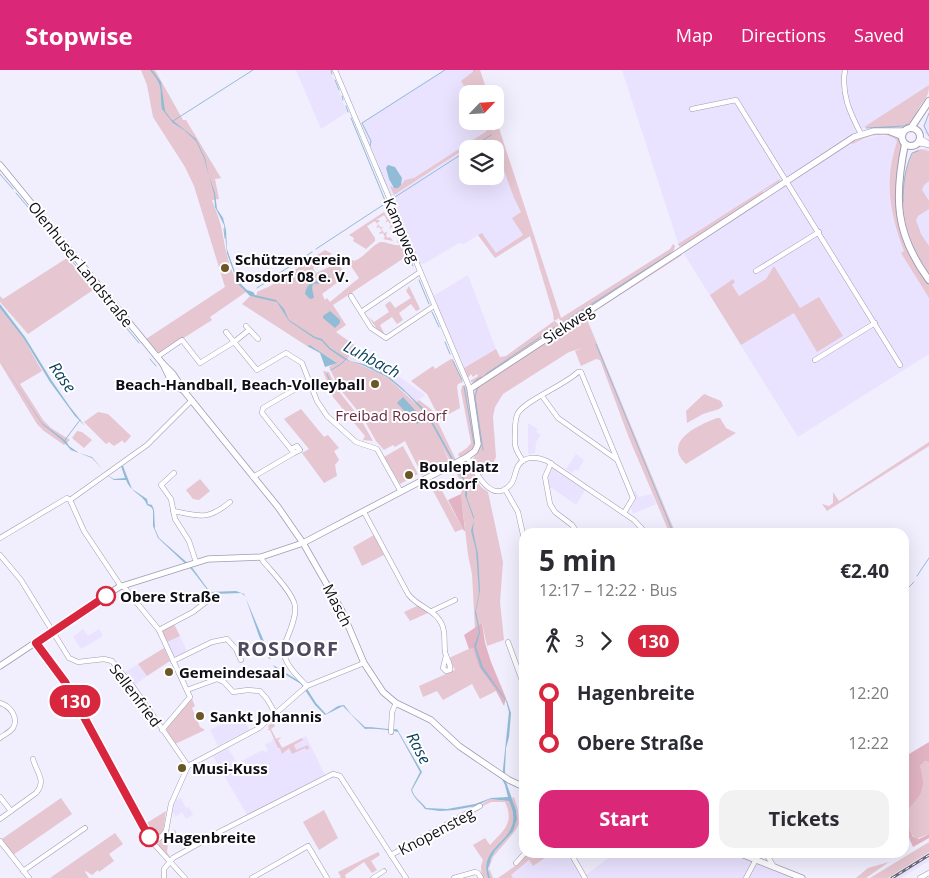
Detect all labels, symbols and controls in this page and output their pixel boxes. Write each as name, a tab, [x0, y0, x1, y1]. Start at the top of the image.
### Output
text: Stopwise	[25, 19, 133, 52]
text: Map	[676, 23, 713, 47]
text: Directions	[741, 23, 826, 47]
text: Saved	[854, 23, 904, 47]
north arrow	[459, 85, 504, 130]
map controls	[459, 85, 504, 185]
button: layers	[459, 140, 504, 185]
street label: Kampweg	[379, 194, 425, 266]
street label: Olenhuser Landstraße	[24, 197, 138, 331]
place label: Schützenverein Rosdorf 08 e. V.	[235, 249, 351, 286]
marker: Schützenverein Rosdorf 08 e. V.	[219, 262, 231, 274]
street label: Siekweg	[539, 300, 597, 348]
water label: Luhbach	[340, 335, 404, 383]
water label: Rase	[45, 357, 82, 397]
place label: Beach-Handball, Beach-Volleyball	[115, 374, 365, 394]
marker: Beach-Handball, Beach-Volleyball	[369, 378, 381, 390]
park label: Freibad Rosdorf	[335, 405, 448, 425]
place label: Bouleplatz Rosdorf	[419, 456, 499, 493]
marker: Bouleplatz Rosdorf	[403, 469, 415, 481]
text: 5 min	[539, 541, 617, 579]
text: €2.40	[840, 558, 889, 584]
text: 12:17 – 12:22 · Bus	[539, 579, 677, 601]
street label: Masch	[319, 580, 357, 630]
marker: Obere Straße	[96, 586, 116, 606]
place label: Obere Straße	[120, 586, 220, 606]
icon: walk	[539, 627, 567, 655]
icon: forward	[592, 627, 620, 655]
text: 130	[638, 629, 669, 653]
text: 3	[575, 630, 584, 652]
district label: ROSDORF	[237, 635, 339, 662]
street label: Sellenfried	[106, 659, 166, 731]
place label: Gemeindesaal	[179, 662, 285, 682]
marker: Gemeindesaal	[163, 666, 175, 678]
text: Hagenbreite	[577, 680, 695, 706]
text: 12:20	[848, 682, 889, 704]
line badge: 130	[46, 685, 104, 717]
text: 130	[60, 689, 90, 713]
place label: Sankt Johannis	[210, 706, 322, 726]
marker: Sankt Johannis	[194, 710, 206, 722]
water label: Rase	[402, 728, 436, 768]
text: Obere Straße	[577, 730, 704, 756]
text: 12:22	[848, 732, 889, 754]
place label: Musi-Kuss	[192, 758, 268, 778]
marker: Musi-Kuss	[176, 762, 188, 774]
button: Start	[539, 790, 709, 848]
button: Tickets	[719, 790, 889, 848]
street label: Knopensteg	[395, 803, 477, 859]
marker: Hagenbreite	[139, 827, 159, 847]
place label: Hagenbreite	[163, 827, 256, 847]

